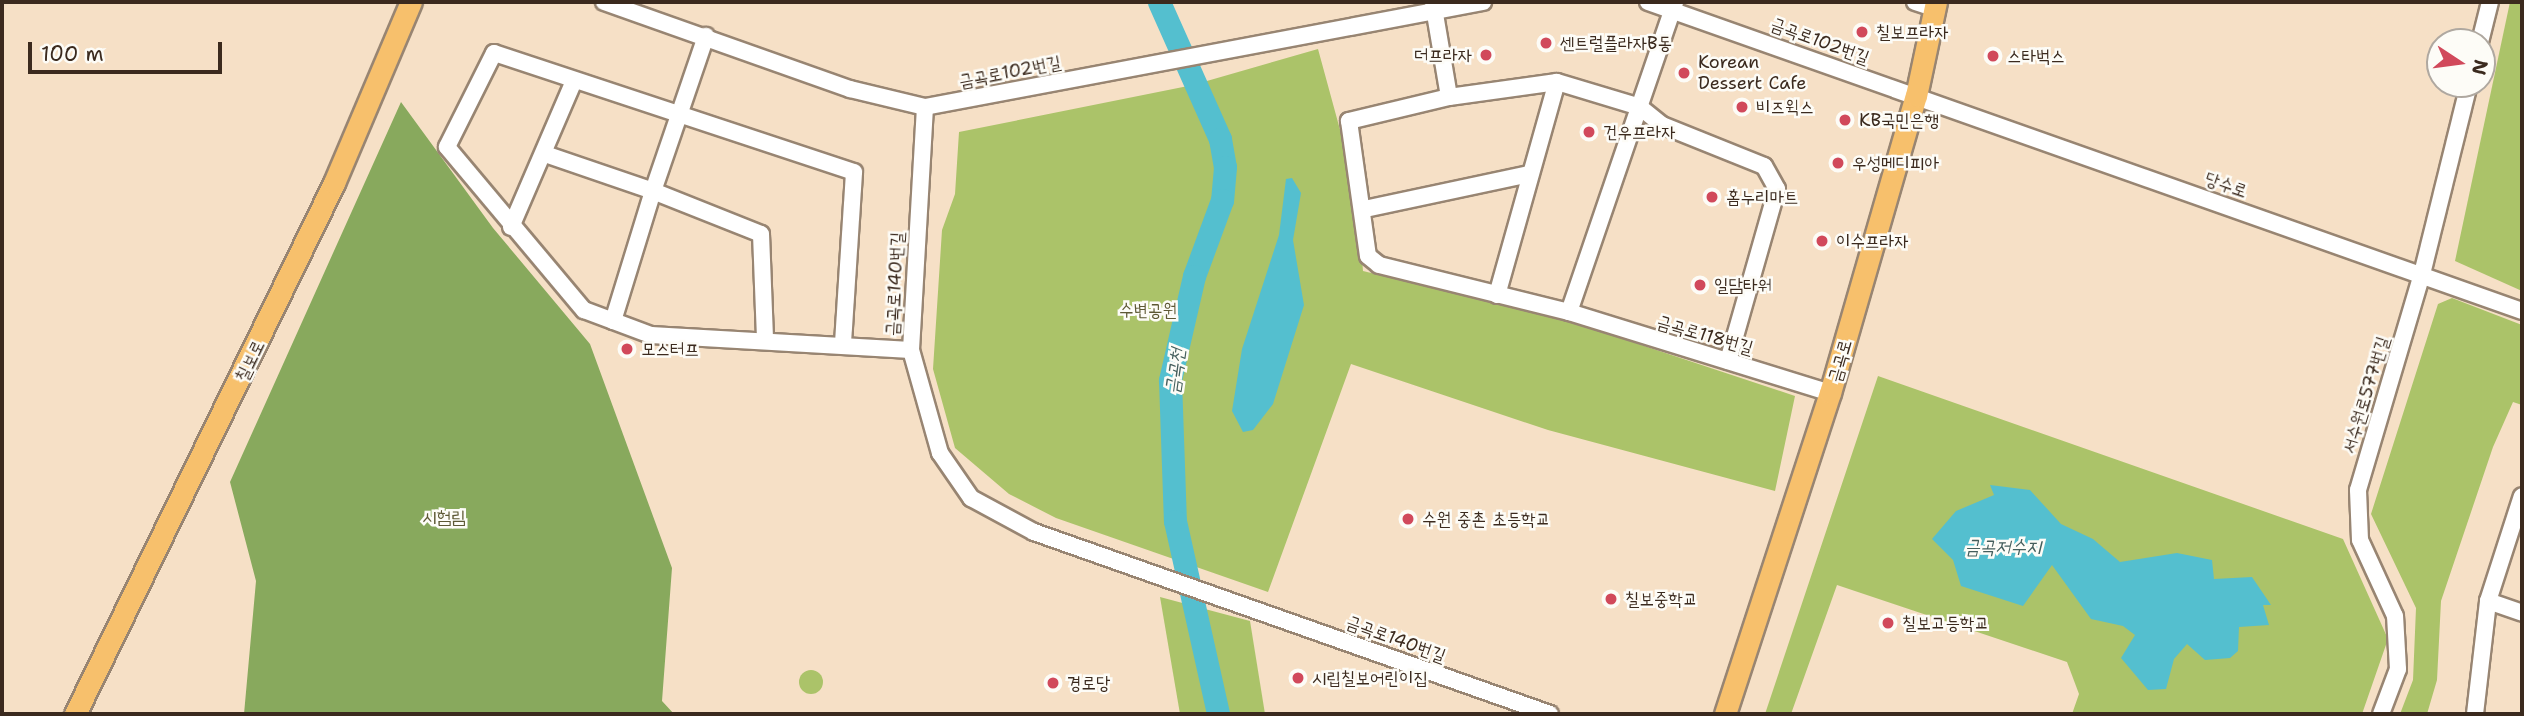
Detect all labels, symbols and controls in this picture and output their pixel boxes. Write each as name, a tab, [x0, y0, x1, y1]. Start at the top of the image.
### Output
street label: 금곡로102번길	[1768, 13, 1872, 69]
place label: 칠보프라자	[1876, 21, 1948, 43]
marker: 칠보프라자	[1854, 24, 1870, 40]
scale bar	[32, 28, 226, 72]
north arrow	[2426, 28, 2496, 98]
place label: 센트럴플라자B동	[1560, 32, 1672, 54]
marker: 센트럴플라자B동	[1538, 35, 1554, 51]
text: 100 m	[41, 40, 104, 68]
place label: 더프라자	[1414, 44, 1472, 66]
place label: 스타벅스	[2007, 45, 2065, 67]
marker: 더프라자	[1478, 47, 1494, 63]
marker: 스타벅스	[1985, 48, 2001, 64]
street label: 금곡로102번길	[957, 52, 1063, 92]
place label: Korean Dessert Cafe	[1698, 52, 1806, 94]
text: N	[2466, 57, 2494, 78]
marker: Korean Dessert Cafe	[1676, 65, 1692, 81]
place label: 비즈윅스	[1756, 96, 1814, 118]
marker: 비즈윅스	[1734, 99, 1750, 115]
place label: KB국민은행	[1859, 109, 1939, 131]
marker: KB국민은행	[1837, 112, 1853, 128]
place label: 건우프라자	[1603, 121, 1675, 143]
marker: 건우프라자	[1581, 124, 1597, 140]
place label: 우성메디피아	[1852, 152, 1939, 174]
marker: 우성메디피아	[1830, 155, 1846, 171]
street label: 당수로	[2202, 168, 2250, 202]
place label: 홈누리마트	[1726, 186, 1798, 208]
marker: 홈누리마트	[1704, 189, 1720, 205]
place label: 이수프라자	[1836, 230, 1908, 252]
street label: 금곡로140번길	[881, 231, 909, 337]
marker: 이수프라자	[1814, 233, 1830, 249]
place label: 일담타워	[1714, 274, 1772, 296]
marker: 일담타워	[1692, 277, 1708, 293]
park label: 수변공원	[1119, 299, 1177, 321]
street label: 금곡로118번길	[1654, 311, 1756, 359]
street label: 서수원로577번길	[2338, 334, 2394, 456]
street label: 칠보로	[231, 337, 269, 385]
street label: 금곡로	[1824, 337, 1856, 385]
place label: 모스터프	[641, 338, 699, 360]
marker: 모스터프	[619, 341, 635, 357]
water label: 금곡천	[1161, 347, 1189, 395]
park label: 시험림	[422, 506, 466, 528]
place label: 수원 중촌 초등학교	[1422, 508, 1550, 530]
marker: 수원 중촌 초등학교	[1400, 511, 1416, 527]
water label: 금곡저수지	[1965, 536, 2041, 558]
place label: 칠보중학교	[1625, 588, 1697, 610]
marker: 칠보중학교	[1603, 591, 1619, 607]
street label: 금곡로140번길	[1343, 611, 1449, 667]
place label: 칠보고등학교	[1902, 612, 1989, 634]
marker: 칠보고등학교	[1880, 615, 1896, 631]
place label: 시립칠보어린이집	[1312, 667, 1428, 689]
marker: 시립칠보어린이집	[1290, 670, 1306, 686]
place label: 경로당	[1067, 672, 1110, 694]
marker: 경로당	[1045, 675, 1061, 691]

